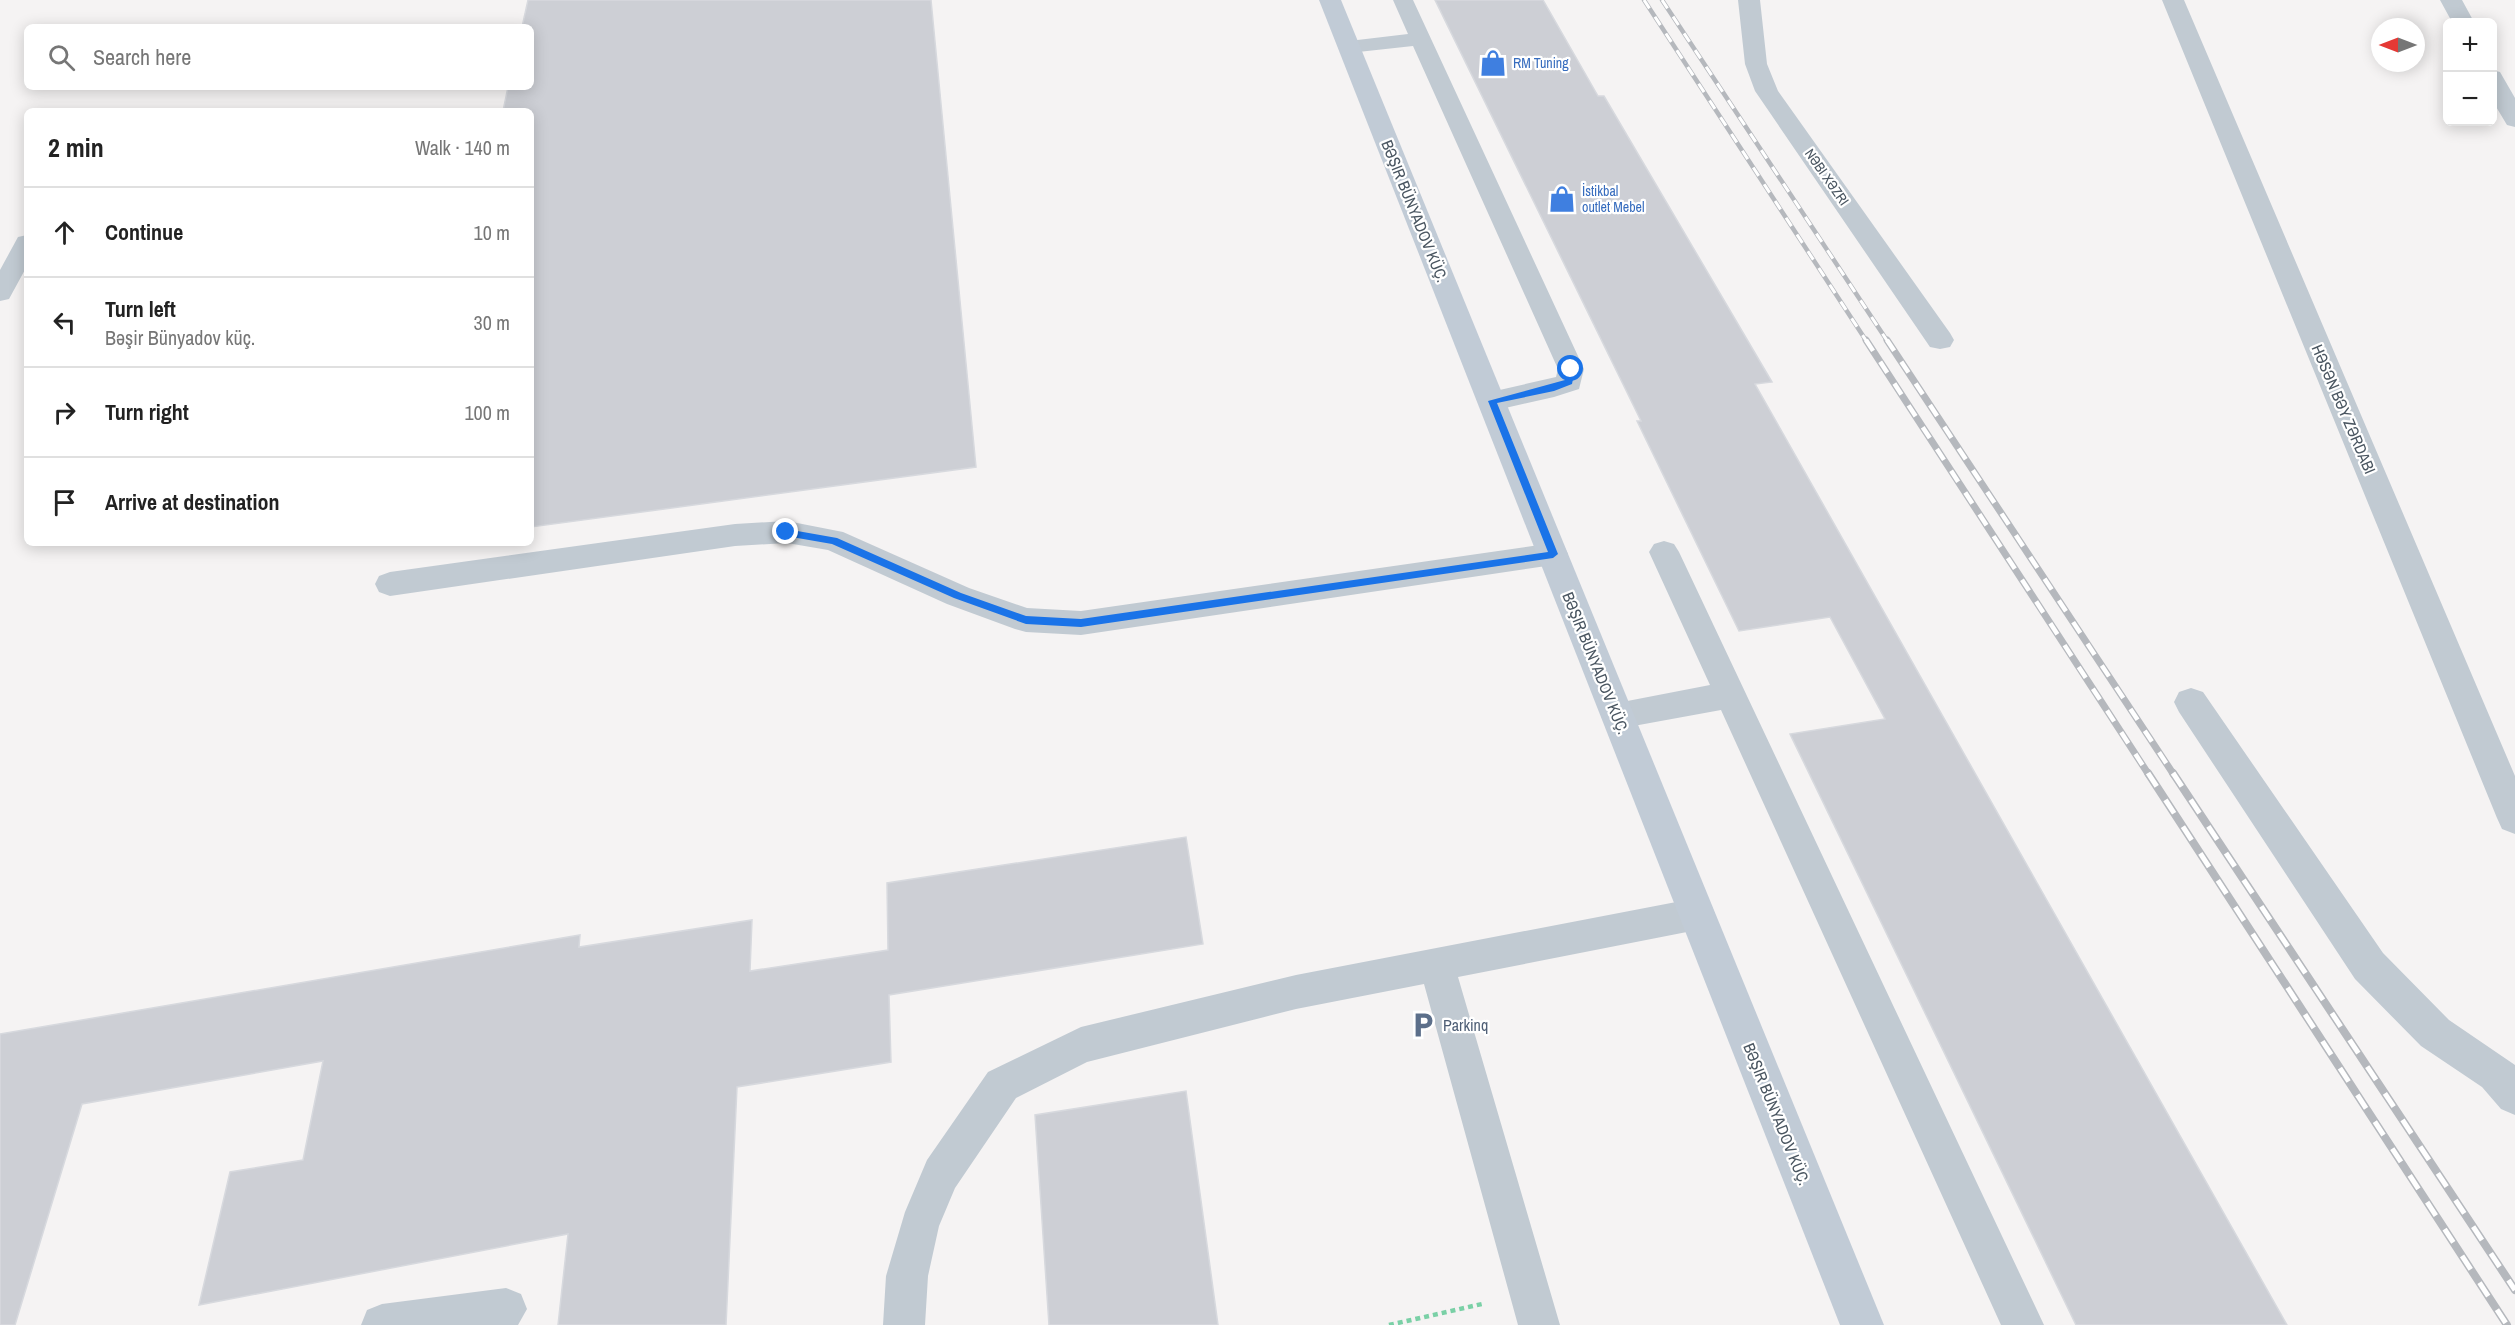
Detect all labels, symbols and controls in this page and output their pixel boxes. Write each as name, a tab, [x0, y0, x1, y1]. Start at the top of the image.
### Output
north arrow	[2371, 18, 2425, 72]
map controls	[2443, 18, 2497, 126]
button: +	[2443, 18, 2497, 72]
search box	[24, 24, 534, 90]
icon: search	[45, 41, 78, 74]
text: Search here	[93, 42, 191, 72]
shop icon: RM Tuning	[1478, 48, 1508, 78]
place label: RM Tuning	[1513, 54, 1569, 72]
button: −	[2443, 72, 2497, 126]
text: 2 min	[48, 130, 104, 165]
text: Walk · 140 m	[415, 134, 510, 161]
street label: BƏŞIR BÜNYADOV KÜÇ.	[1376, 137, 1454, 285]
street label: NƏBI XƏZRI	[1801, 145, 1853, 209]
place label: İstikbal outlet Mebel	[1582, 182, 1645, 216]
shop icon: İstikbal outlet Mebel	[1547, 184, 1577, 214]
icon: ahead	[48, 216, 81, 249]
text: Continue	[105, 217, 183, 247]
text: 10 m	[474, 219, 510, 246]
text: Turn left	[105, 294, 176, 324]
icon: left	[48, 306, 81, 339]
text: 30 m	[474, 309, 510, 336]
text: Bəşir Bünyadov küç.	[105, 324, 255, 351]
street label: HƏSƏN BƏY ZƏRDABI	[2307, 341, 2381, 477]
route start	[1557, 355, 1583, 381]
icon: right	[48, 396, 81, 429]
text: Turn right	[105, 397, 189, 427]
text: 100 m	[464, 399, 510, 426]
icon: arrive	[48, 486, 81, 519]
text: Arrive at destination	[105, 487, 279, 517]
route end	[772, 518, 798, 544]
street label: BƏŞIR BÜNYADOV KÜÇ.	[1557, 589, 1635, 737]
parking icon: Parkinq	[1408, 1010, 1438, 1040]
place label: Parkinq	[1443, 1014, 1488, 1036]
street label: BƏŞIR BÜNYADOV KÜÇ.	[1738, 1040, 1816, 1188]

